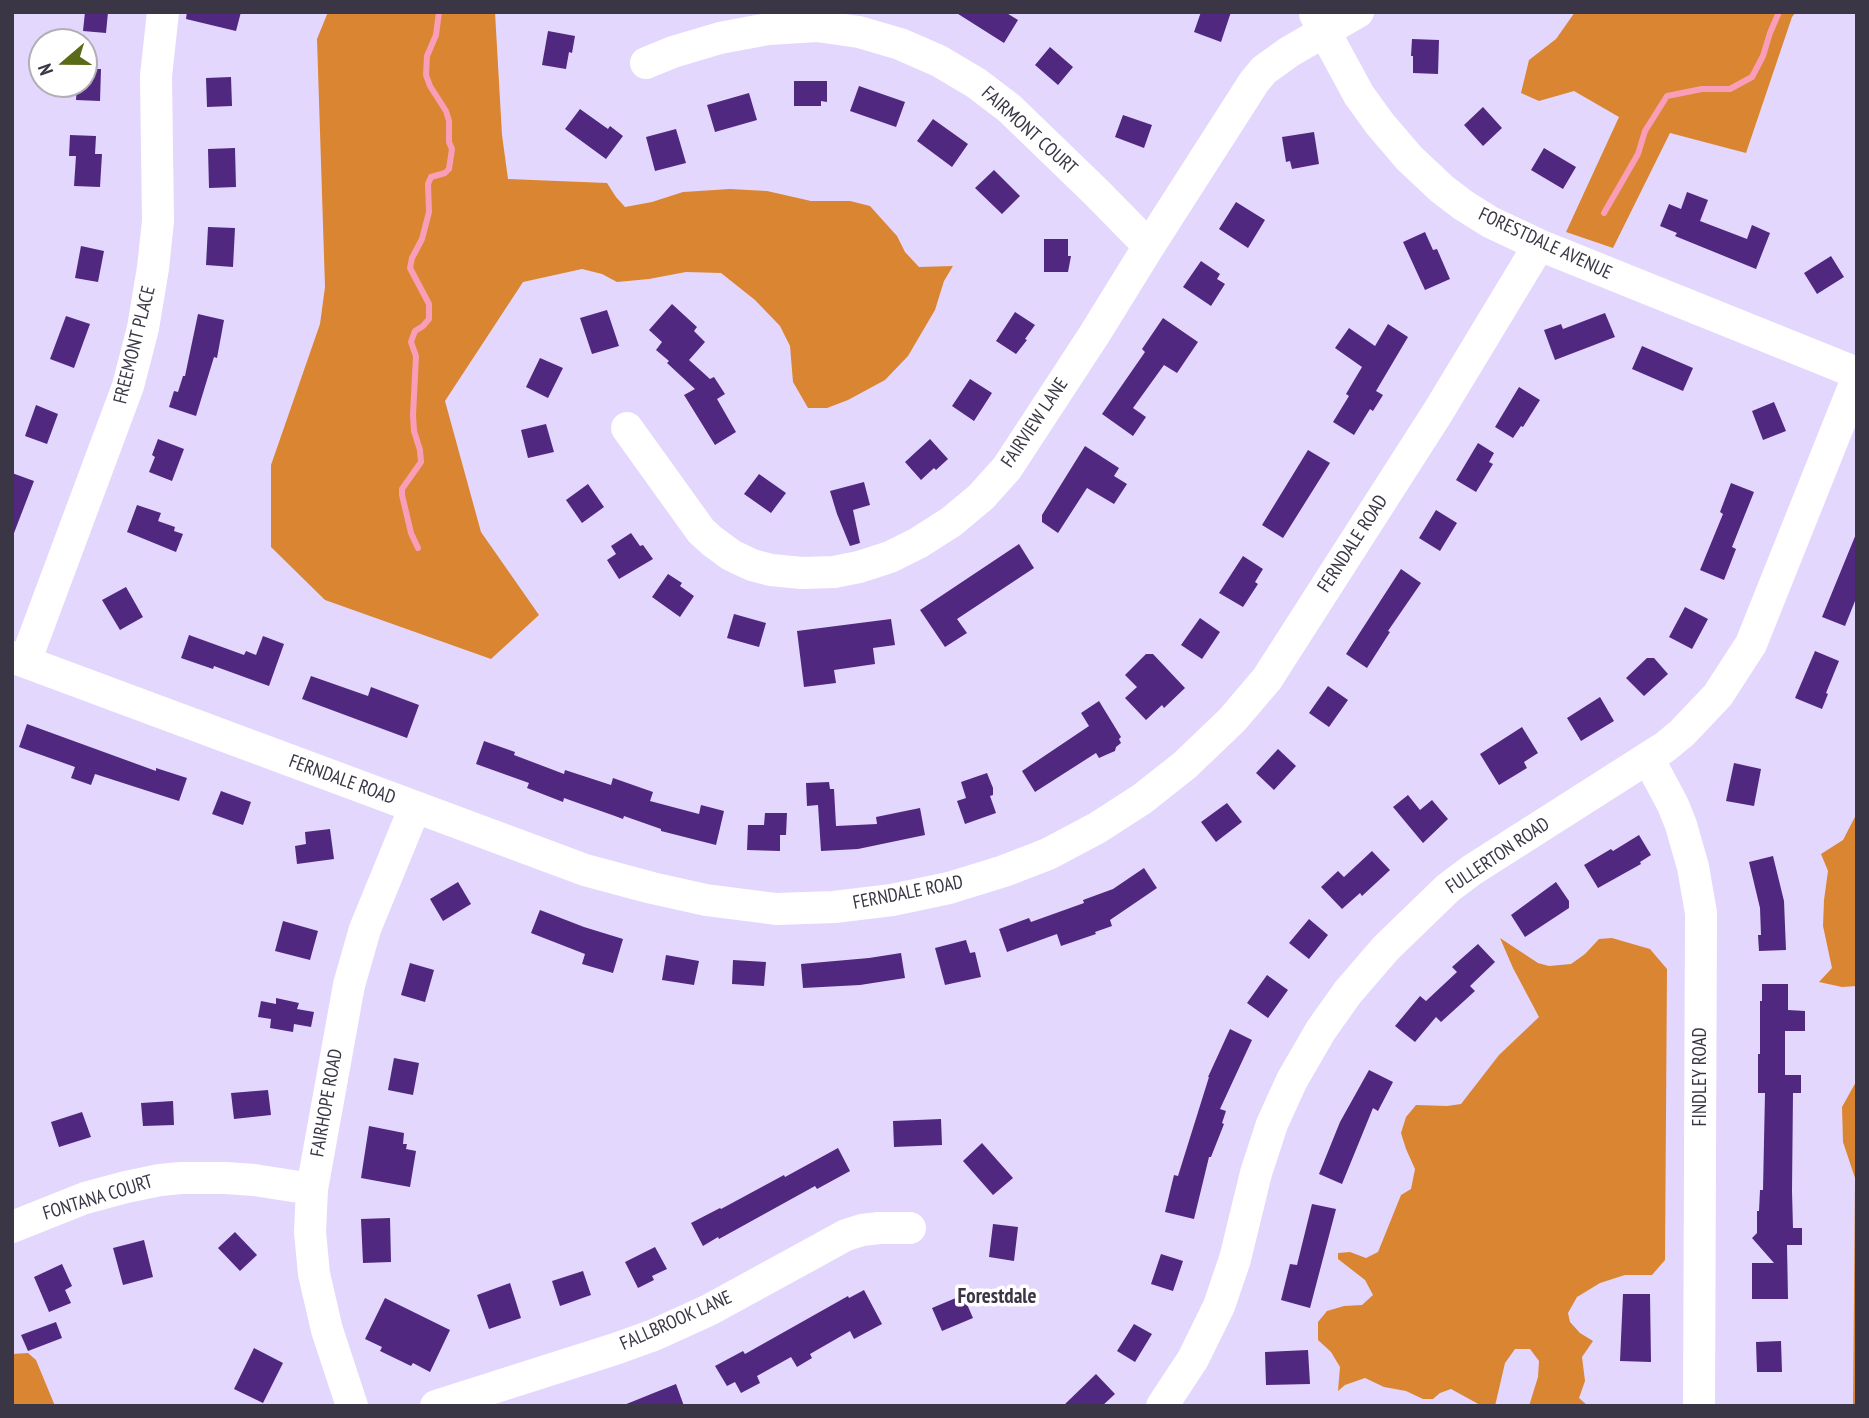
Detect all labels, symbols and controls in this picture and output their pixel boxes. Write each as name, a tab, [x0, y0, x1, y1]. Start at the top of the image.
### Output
north arrow	[28, 28, 98, 98]
text: N	[32, 61, 58, 78]
street label: FAIRMONT COURT	[976, 82, 1082, 180]
street label: FORESTDALE AVENUE	[1475, 203, 1615, 285]
street label: FREEMONT PLACE	[109, 284, 161, 406]
street label: FAIRVIEW LANE	[997, 374, 1073, 472]
street label: FERNDALE ROAD	[1313, 491, 1393, 597]
street label: FERNDALE ROAD	[286, 750, 398, 810]
street label: FULLERTON ROAD	[1442, 813, 1554, 899]
street label: FERNDALE ROAD	[851, 871, 965, 915]
street label: FINDLEY ROAD	[1690, 1028, 1712, 1126]
street label: FAIRHOPE ROAD	[306, 1047, 348, 1159]
street label: FONTANA COURT	[40, 1171, 156, 1225]
district label: Forestdale	[958, 1284, 1036, 1310]
street label: FALLBROOK LANE	[617, 1286, 735, 1356]

